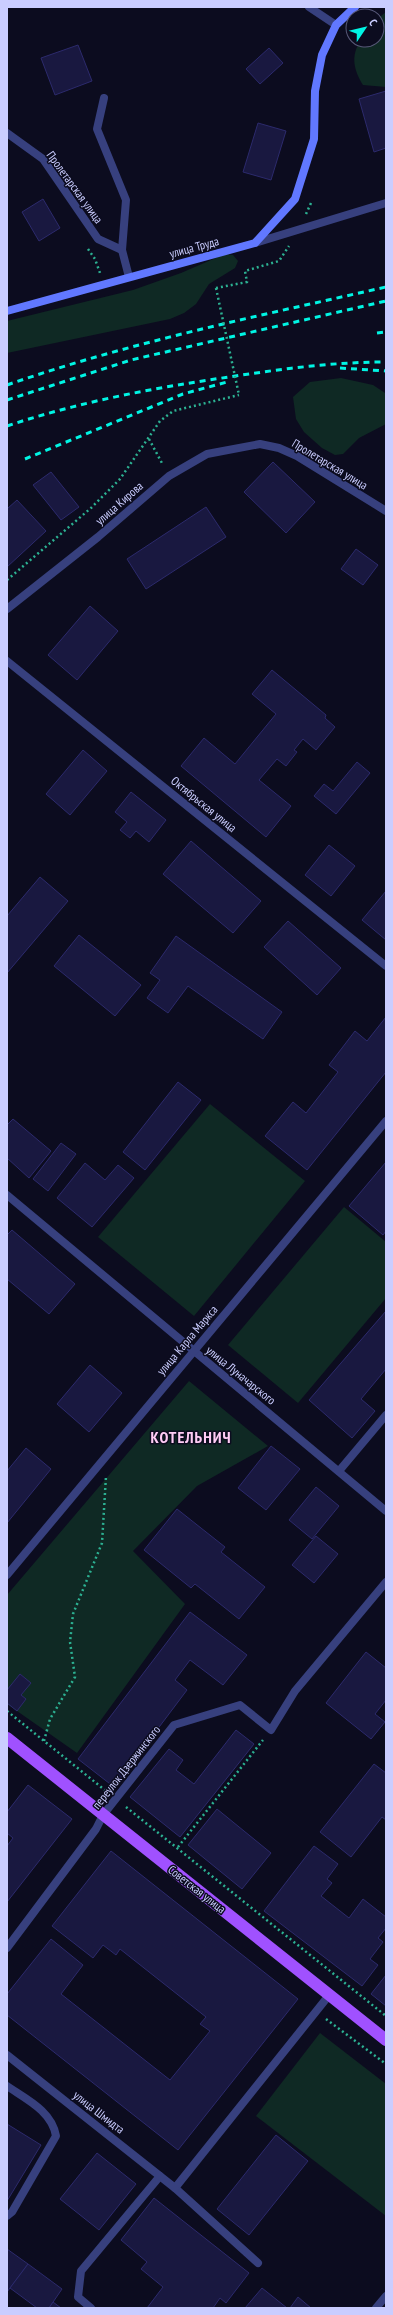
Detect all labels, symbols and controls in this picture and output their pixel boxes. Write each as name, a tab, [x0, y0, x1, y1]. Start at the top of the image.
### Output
north arrow	[345, 8, 385, 48]
text: С	[366, 16, 380, 28]
street label: Пролетарская улица	[44, 148, 106, 226]
street label: улица Труда	[168, 233, 221, 261]
street label: Пролетарская улица	[289, 435, 371, 493]
street label: улица Кирова	[92, 478, 146, 528]
street label: Октябрьская улица	[168, 773, 240, 835]
street label: улица Карла Маркса	[153, 1302, 221, 1378]
street label: улица Луначарского	[203, 1342, 279, 1408]
district label: КОТЕЛЬНИЧ	[151, 1427, 231, 1447]
street label: переулок Дзержинского	[89, 1722, 163, 1812]
street label: Советская улица	[165, 1862, 229, 1916]
street label: улица Шмидта	[70, 2087, 128, 2137]

